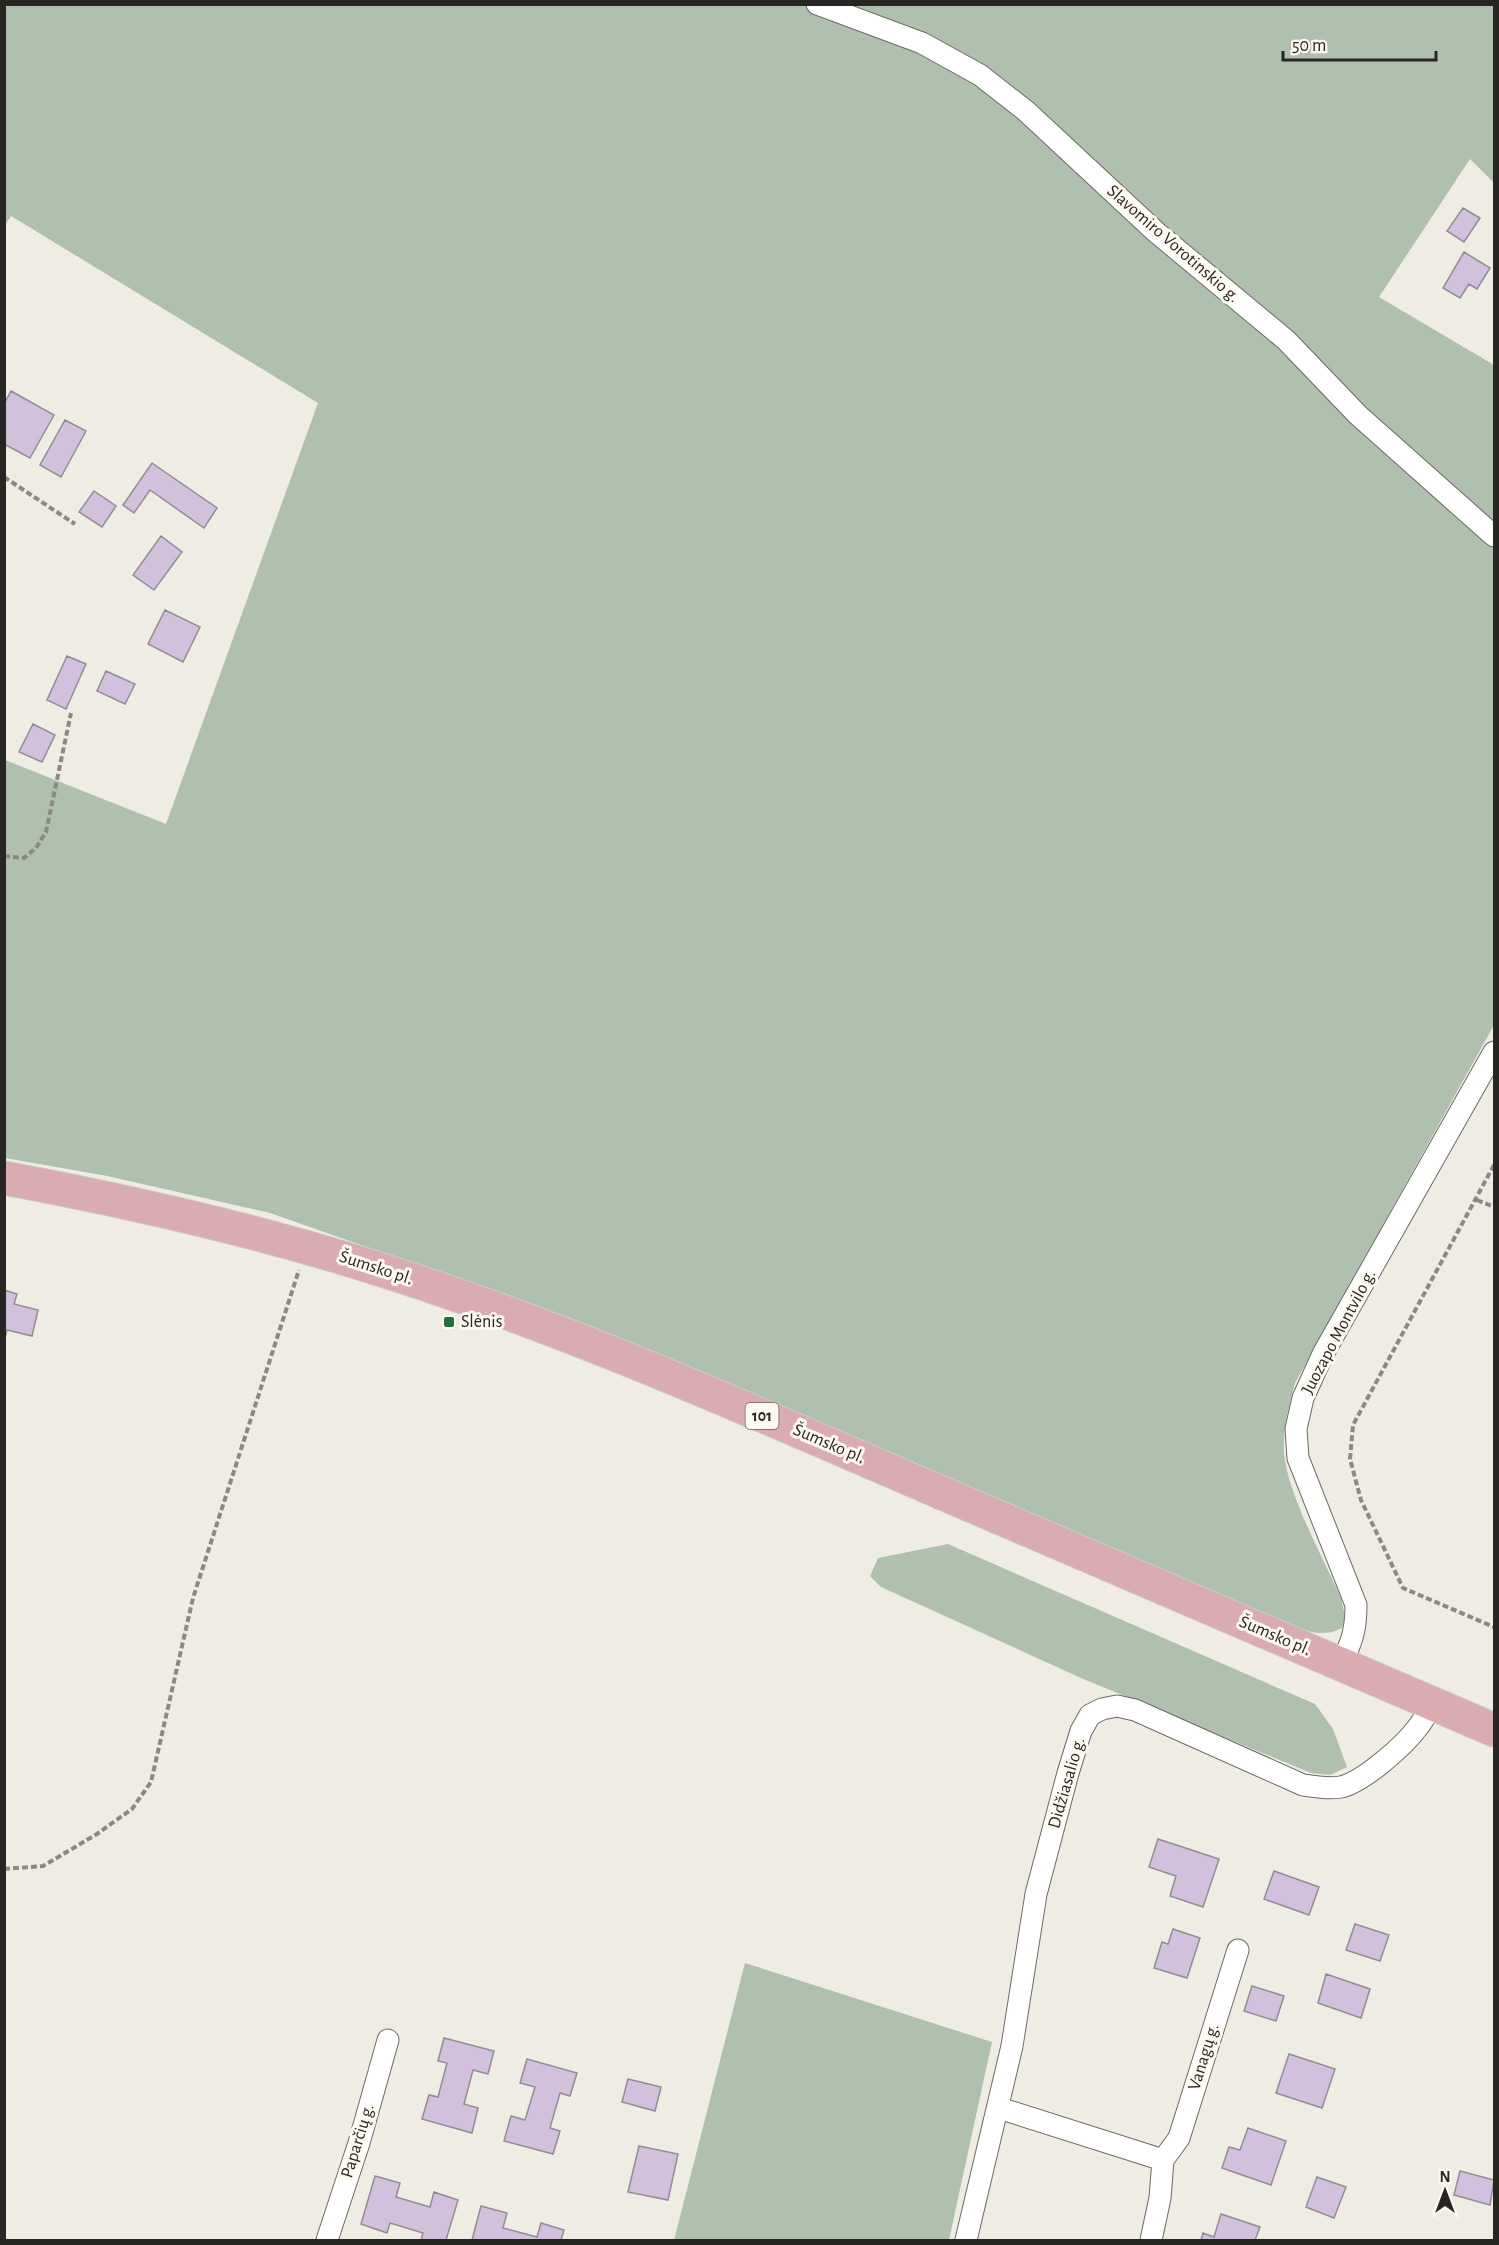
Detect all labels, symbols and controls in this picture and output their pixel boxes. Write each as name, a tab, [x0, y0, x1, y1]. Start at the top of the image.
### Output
scale bar	[1283, 24, 1436, 62]
text: 50 m	[1292, 37, 1326, 55]
street label: Slavomiro Vorotinskio g.	[1103, 182, 1243, 306]
street label: Šumsko pl.	[337, 1245, 416, 1288]
street label: Juozapo Montvilo g.	[1299, 1267, 1379, 1397]
place label: Slėnis	[461, 1313, 502, 1331]
marker: Slėnis	[442, 1315, 456, 1329]
road number: 101	[746, 1403, 778, 1429]
street label: Šumsko pl.	[790, 1418, 869, 1467]
street label: Šumsko pl.	[1236, 1610, 1315, 1659]
street label: Didžiasalio g.	[1045, 1735, 1089, 1831]
street label: Vanagų g.	[1185, 2022, 1223, 2092]
street label: Paparčių g.	[338, 2102, 378, 2180]
north arrow	[1415, 2161, 1475, 2221]
text: N	[1439, 2169, 1451, 2185]

